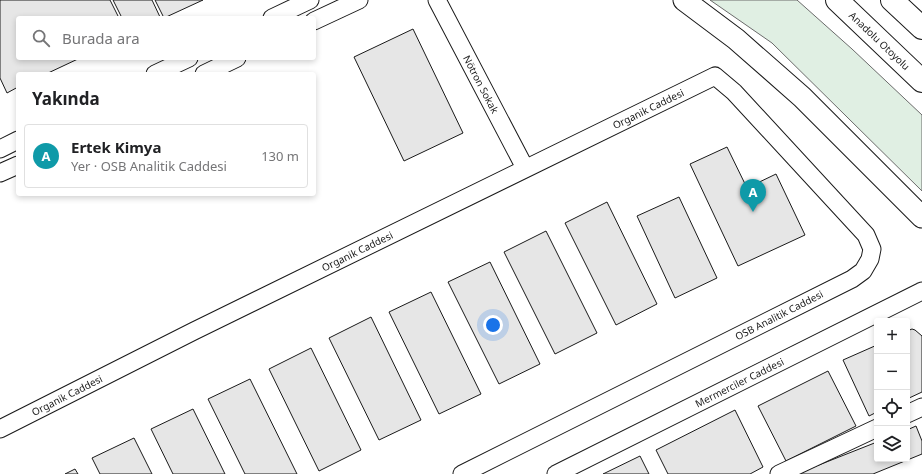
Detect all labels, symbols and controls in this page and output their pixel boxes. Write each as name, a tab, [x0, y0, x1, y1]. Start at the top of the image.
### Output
street label: Anadolu Otoyolu	[846, 8, 913, 73]
search box	[16, 16, 316, 60]
icon: search	[30, 27, 52, 49]
text: Burada ara	[62, 28, 140, 48]
street label: Nötron Sokak	[460, 53, 502, 116]
street label: Organik Caddesi	[610, 85, 686, 132]
text: Yakında	[32, 87, 100, 110]
text: Ertek Kimya	[71, 137, 161, 157]
text: A	[42, 147, 51, 165]
text: 130 m	[261, 147, 299, 165]
text: Yer · OSB Analitik Caddesi	[71, 157, 227, 175]
pin: A	[740, 179, 766, 212]
street label: Organik Caddesi	[319, 228, 395, 275]
street label: OSB Analitik Caddesi	[733, 287, 825, 343]
your location	[483, 315, 503, 335]
map controls	[874, 318, 910, 462]
button: +	[874, 318, 910, 354]
street label: Mermerciler Caddesi	[693, 354, 786, 410]
button: −	[874, 354, 910, 390]
street label: Organik Caddesi	[29, 371, 105, 419]
button: locate	[874, 390, 910, 426]
button: layers	[874, 426, 910, 462]

